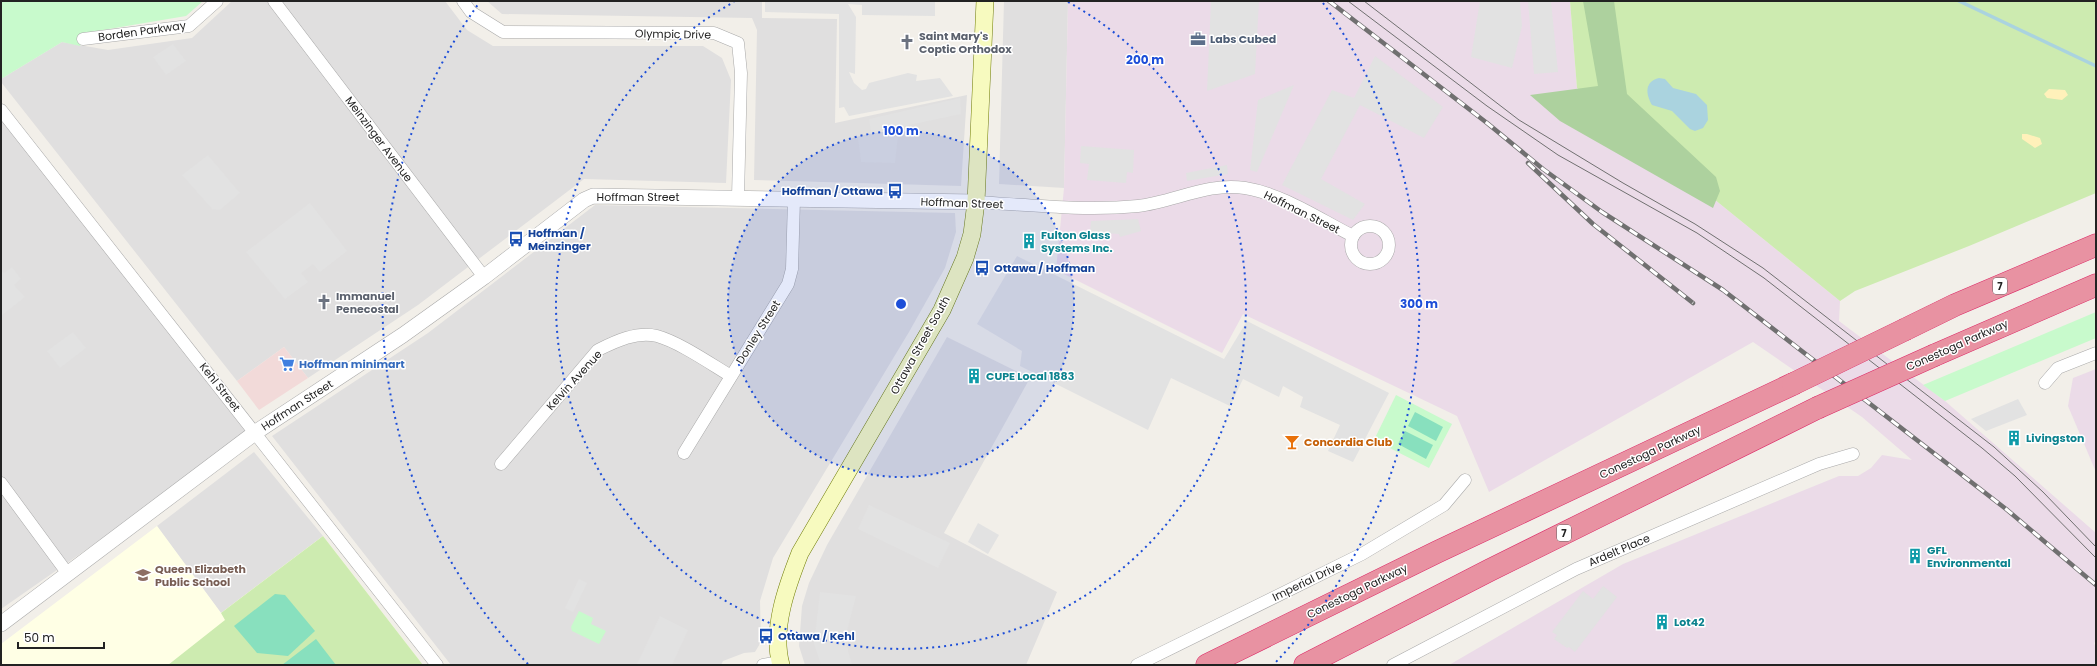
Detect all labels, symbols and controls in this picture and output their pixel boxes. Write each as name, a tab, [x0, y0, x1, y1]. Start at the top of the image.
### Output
street label: Borden Parkway	[97, 17, 188, 45]
street label: Olympic Drive	[635, 25, 711, 43]
place label: Saint Mary's Coptic Orthodox	[919, 28, 1012, 57]
office icon: Labs Cubed	[1189, 30, 1207, 48]
place label: Labs Cubed	[1210, 31, 1276, 47]
church icon: Saint Mary's Coptic Orthodox	[898, 33, 916, 51]
text: 200 m	[1126, 51, 1164, 68]
street label: Meinzinger Avenue	[341, 93, 417, 185]
text: 100 m	[883, 122, 919, 139]
bus stop icon: Hoffman / Ottawa	[886, 182, 904, 200]
place label: Hoffman / Ottawa	[782, 183, 883, 199]
street label: Hoffman Street	[1261, 187, 1343, 237]
street label: Hoffman Street	[597, 189, 679, 205]
street label: Hoffman Street	[920, 194, 1004, 212]
place label: Hoffman / Meinzinger	[528, 225, 591, 254]
place label: Fulton Glass Systems Inc.	[1041, 227, 1113, 256]
bus stop icon: Hoffman / Meinzinger	[507, 230, 525, 248]
building icon: Fulton Glass Systems Inc.	[1020, 232, 1038, 250]
bus stop icon: Ottawa / Hoffman	[973, 259, 991, 277]
place label: Ottawa / Hoffman	[994, 260, 1095, 276]
road number: 7	[1993, 278, 2007, 294]
place label: Immanuel Penecostal	[336, 288, 399, 317]
church icon: Immanuel Penecostal	[315, 293, 333, 311]
street label: Ottawa Street South	[886, 293, 954, 397]
text: 300 m	[1400, 295, 1438, 312]
street label: Donley Street	[732, 297, 784, 367]
centre of rings	[894, 297, 908, 311]
street label: Conestoga Parkway	[1903, 315, 2011, 375]
street label: Kelvin Avenue	[543, 346, 606, 414]
supermarket icon: Hoffman minimart	[278, 355, 296, 373]
place label: Hoffman minimart	[299, 356, 405, 372]
street label: Kehl Street	[196, 359, 244, 415]
building icon: CUPE Local 1883	[965, 367, 983, 385]
place label: CUPE Local 1883	[986, 368, 1075, 384]
street label: Hoffman Street	[258, 376, 336, 434]
street label: Conestoga Parkway	[1597, 421, 1704, 483]
building icon: Livingston	[2005, 429, 2023, 447]
place label: Livingston	[2026, 430, 2085, 446]
bar icon: Concordia Club	[1283, 433, 1301, 451]
place label: Concordia Club	[1304, 434, 1393, 450]
road number: 7	[1557, 525, 1571, 541]
street label: Ardelt Place	[1586, 530, 1652, 570]
place label: GFL Environmental	[1927, 542, 2011, 571]
building icon: GFL Environmental	[1906, 547, 1924, 565]
street label: Imperial Drive	[1269, 557, 1345, 605]
street label: Conestoga Parkway	[1304, 559, 1411, 622]
place label: Queen Elizabeth Public School	[155, 561, 246, 590]
school or university icon: Queen Elizabeth Public School	[134, 566, 152, 584]
building icon: Lot42	[1653, 613, 1671, 631]
place label: Lot42	[1674, 614, 1704, 630]
scale bar	[18, 624, 104, 650]
bus stop icon: Ottawa / Kehl	[757, 627, 775, 645]
place label: Ottawa / Kehl	[778, 628, 855, 644]
text: 50 m	[24, 629, 55, 646]

